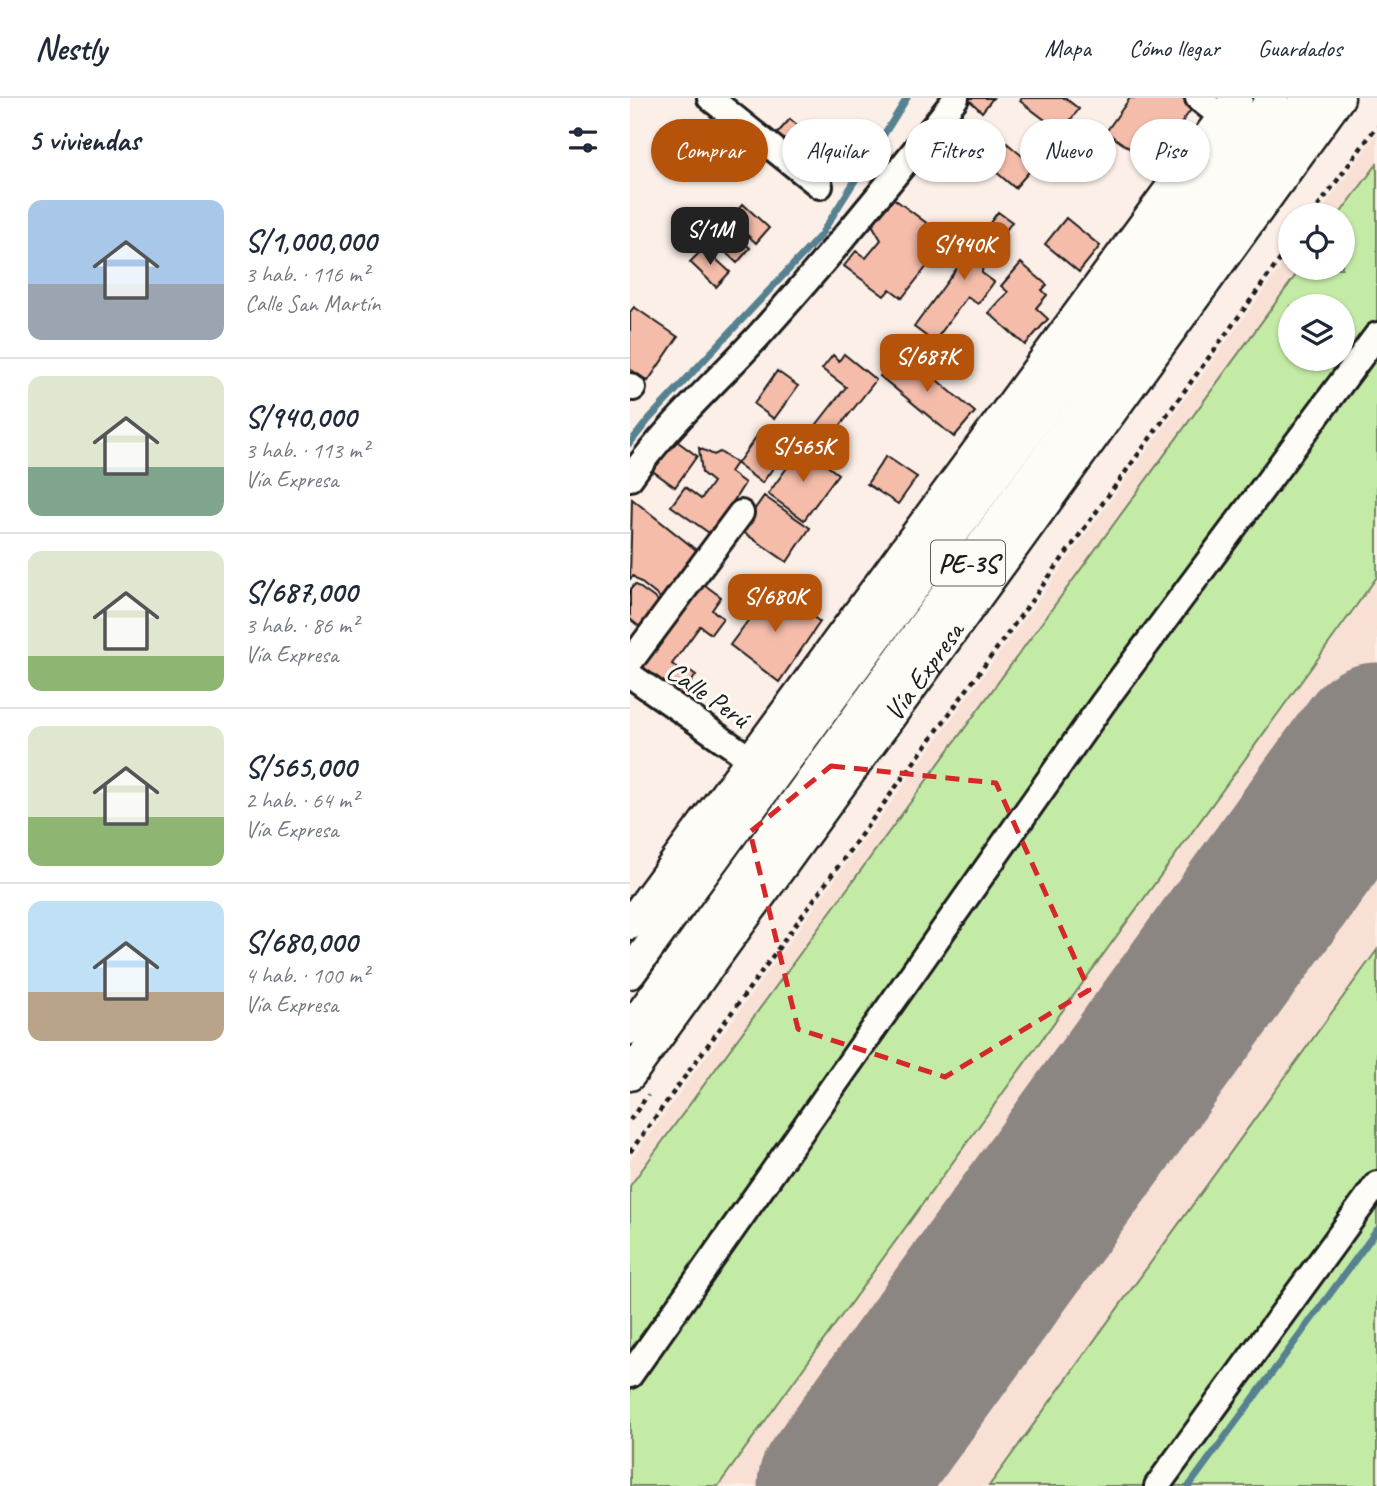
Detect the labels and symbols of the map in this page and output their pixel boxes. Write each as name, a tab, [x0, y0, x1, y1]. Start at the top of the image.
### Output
pin: S/1M	[669, 208, 751, 267]
pin: S/940K	[907, 222, 1021, 282]
pin: S/687K	[870, 334, 984, 394]
pin: S/565K	[746, 424, 860, 484]
road number: PE-3S	[931, 540, 1005, 586]
pin: S/680K	[718, 574, 832, 634]
street label: Vía Expresa	[876, 613, 972, 727]
street label: Calle Perú	[660, 653, 758, 737]

